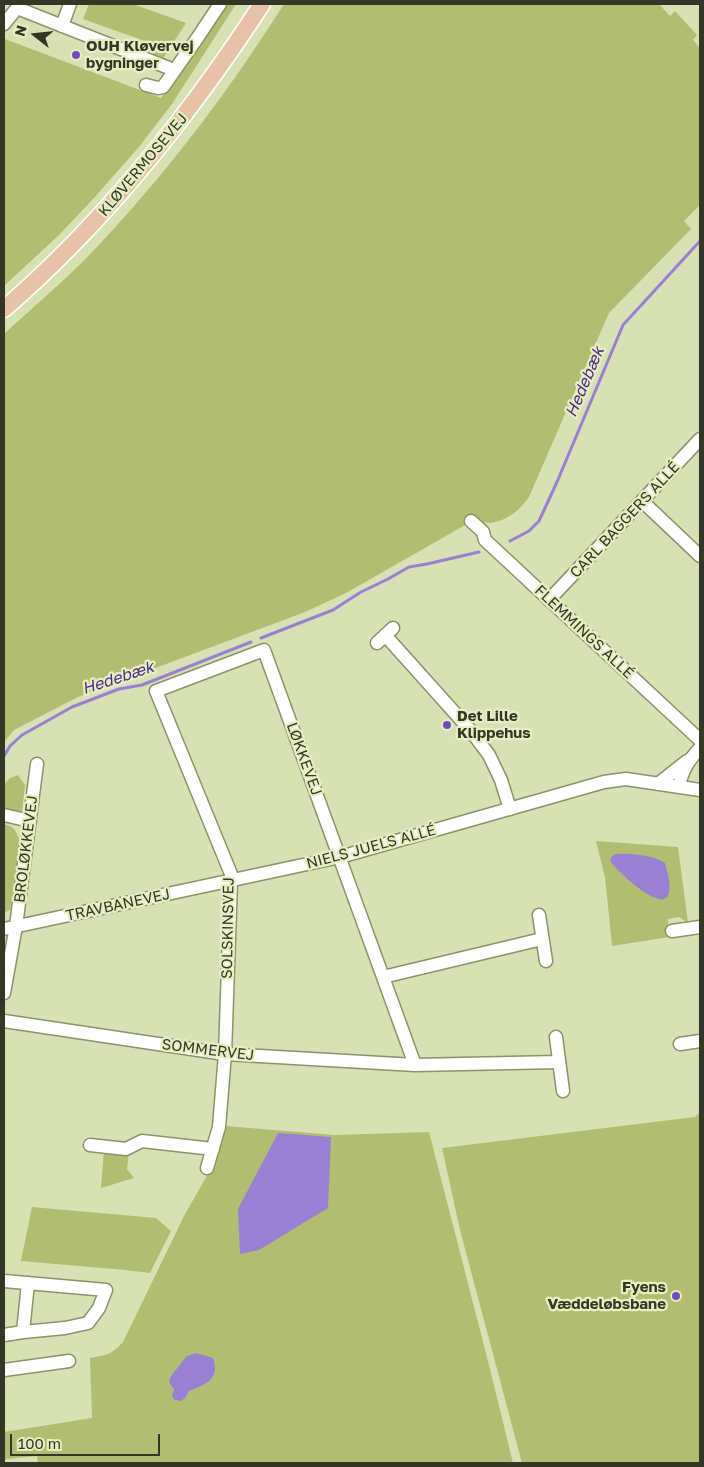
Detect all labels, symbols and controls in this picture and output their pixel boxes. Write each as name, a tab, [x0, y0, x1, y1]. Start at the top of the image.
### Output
north arrow	[10, 10, 60, 60]
text: N	[10, 23, 30, 38]
place label: OUH Kløvervej bygninger	[86, 37, 194, 72]
marker: OUH Kløvervej bygninger	[70, 49, 82, 61]
street label: KLØVERMOSEVEJ	[95, 110, 191, 220]
water label: Hedebæk	[562, 344, 608, 420]
street label: CARL BAGGERS ALLÉ	[567, 458, 683, 582]
street label: FLEMMINGS ALLÉ	[531, 582, 637, 682]
water label: Hedebæk	[80, 657, 156, 699]
place label: Det Lille Klippehus	[457, 707, 531, 742]
marker: Det Lille Klippehus	[441, 719, 453, 731]
street label: LØKKEVEJ	[282, 720, 326, 798]
street label: BROLØKKEVEJ	[10, 794, 42, 904]
street label: NIELS JUELS ALLÉ	[304, 821, 438, 873]
street label: SOLSKINSVEJ	[218, 877, 238, 979]
street label: TRAVBANEVEJ	[64, 885, 172, 925]
street label: SOMMERVEJ	[161, 1035, 255, 1065]
place label: Fyens Væddeløbsbane	[548, 1278, 666, 1313]
marker: Fyens Væddeløbsbane	[670, 1290, 682, 1302]
scale bar	[12, 1424, 162, 1456]
text: 100 m	[18, 1434, 61, 1452]

